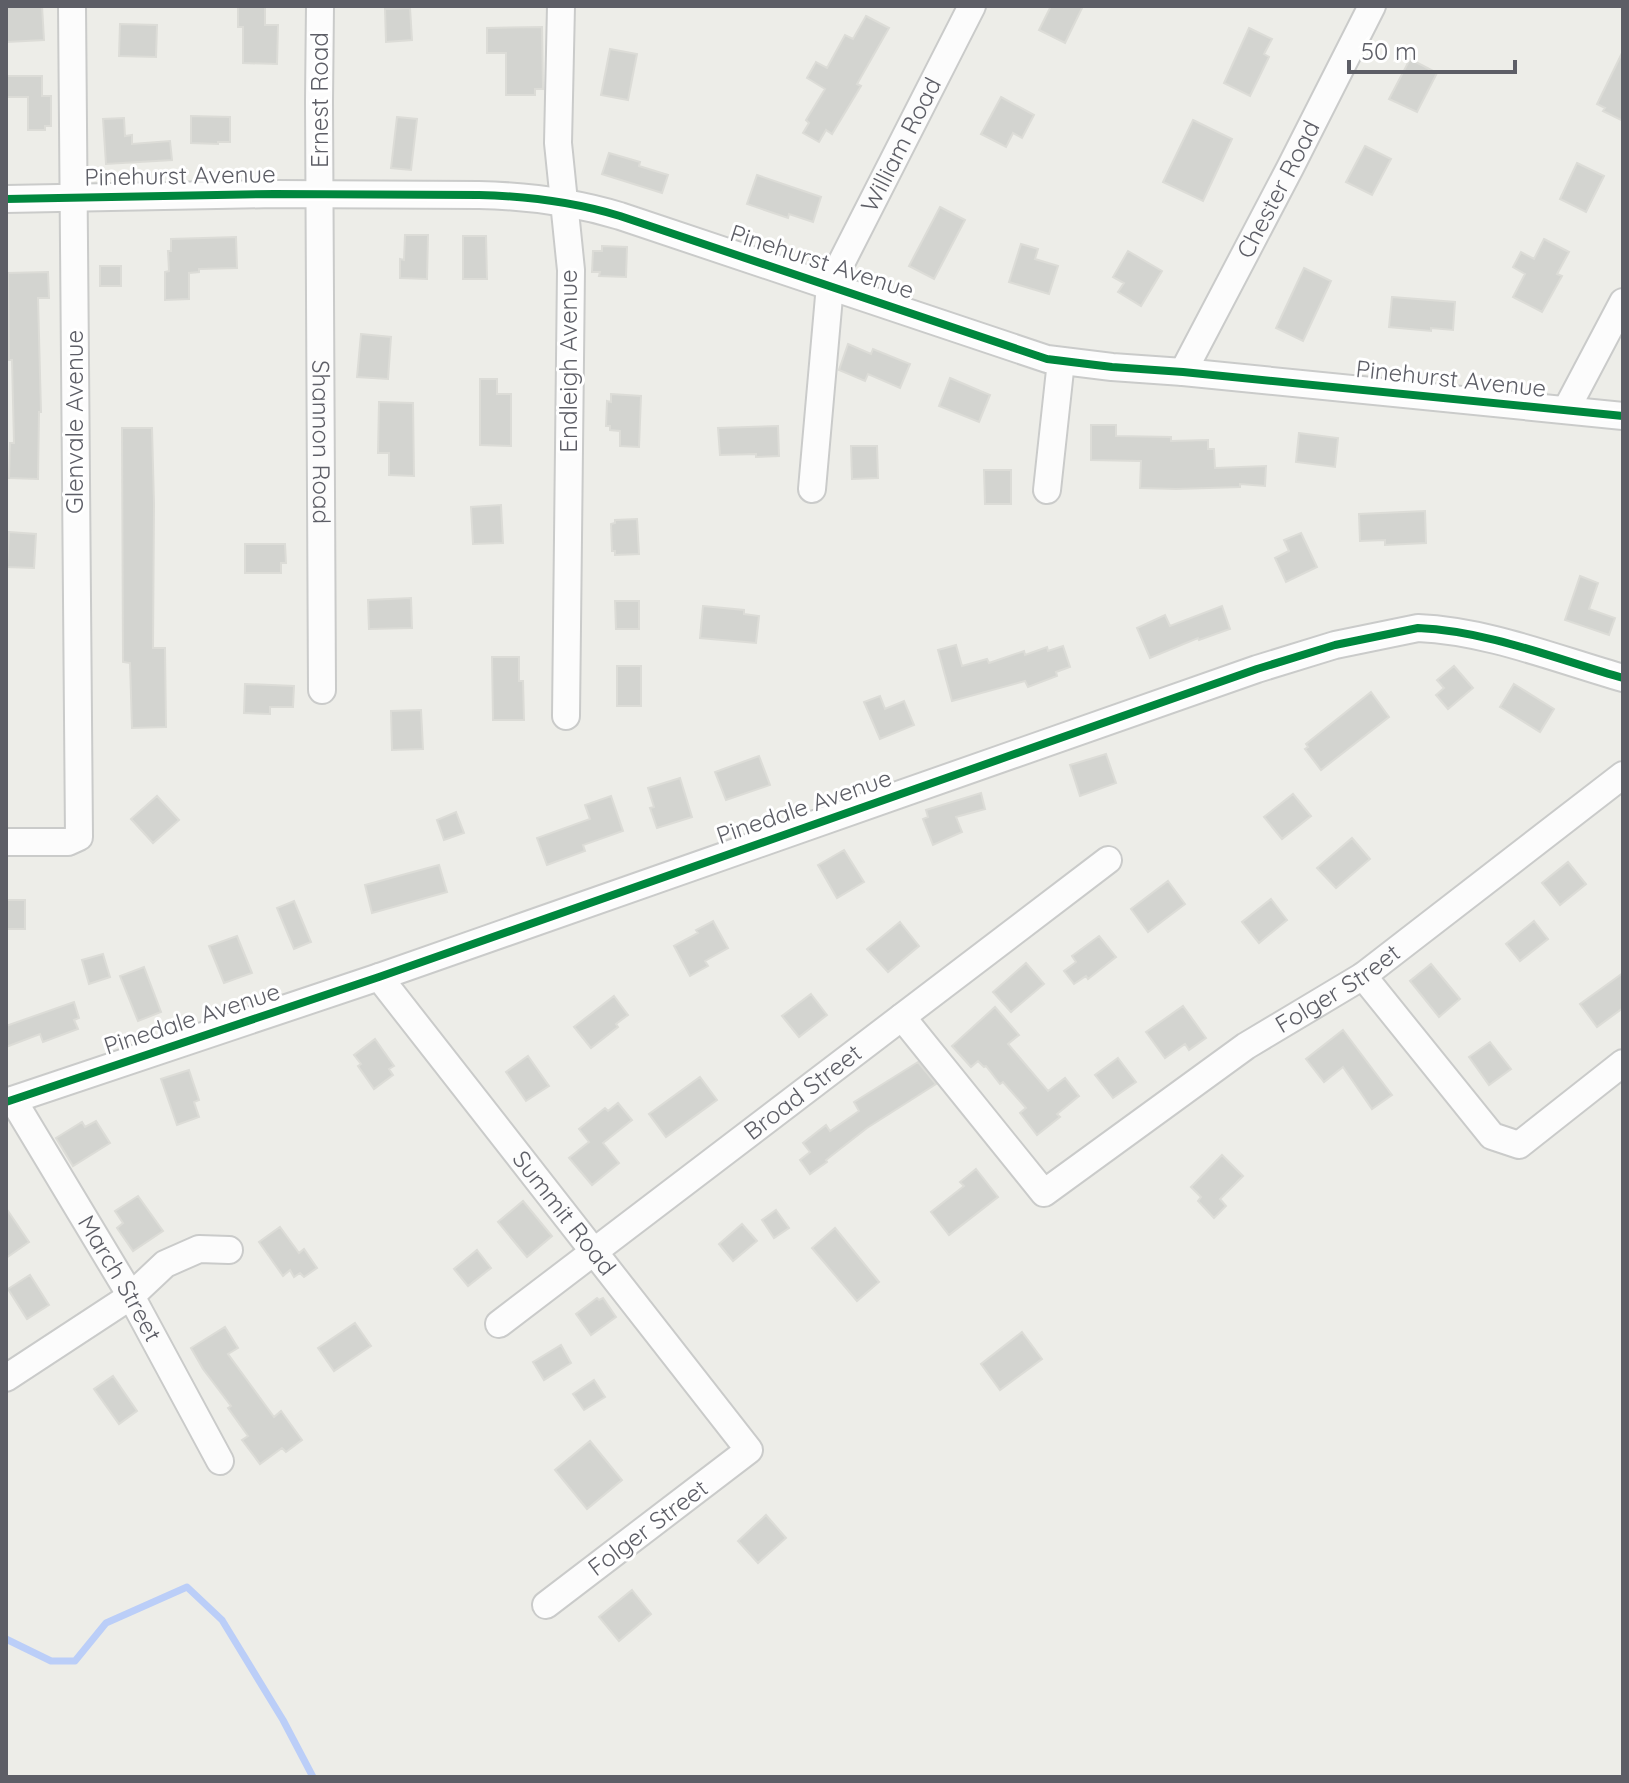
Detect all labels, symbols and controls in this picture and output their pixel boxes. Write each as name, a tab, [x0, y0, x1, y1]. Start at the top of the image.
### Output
scale bar	[1349, 24, 1515, 74]
street label: Ernest Road	[304, 32, 334, 168]
text: 50 m	[1361, 36, 1417, 66]
street label: William Road	[854, 72, 947, 217]
street label: Chester Road	[1229, 115, 1326, 263]
street label: Pinehurst Avenue	[84, 158, 276, 192]
street label: Pinehurst Avenue	[727, 217, 918, 305]
street label: Endleigh Avenue	[553, 269, 583, 453]
street label: Glenvale Avenue	[59, 330, 89, 514]
street label: Pinehurst Avenue	[1354, 353, 1548, 403]
street label: Shannon Road	[306, 360, 337, 524]
street label: Pinedale Avenue	[712, 762, 895, 850]
street label: Folger Street	[1269, 937, 1406, 1039]
street label: Pinedale Avenue	[100, 975, 284, 1061]
street label: Broad Street	[737, 1037, 867, 1146]
street label: Summit Road	[506, 1144, 623, 1281]
street label: March Street	[72, 1209, 169, 1347]
street label: Folger Street	[581, 1472, 713, 1582]

